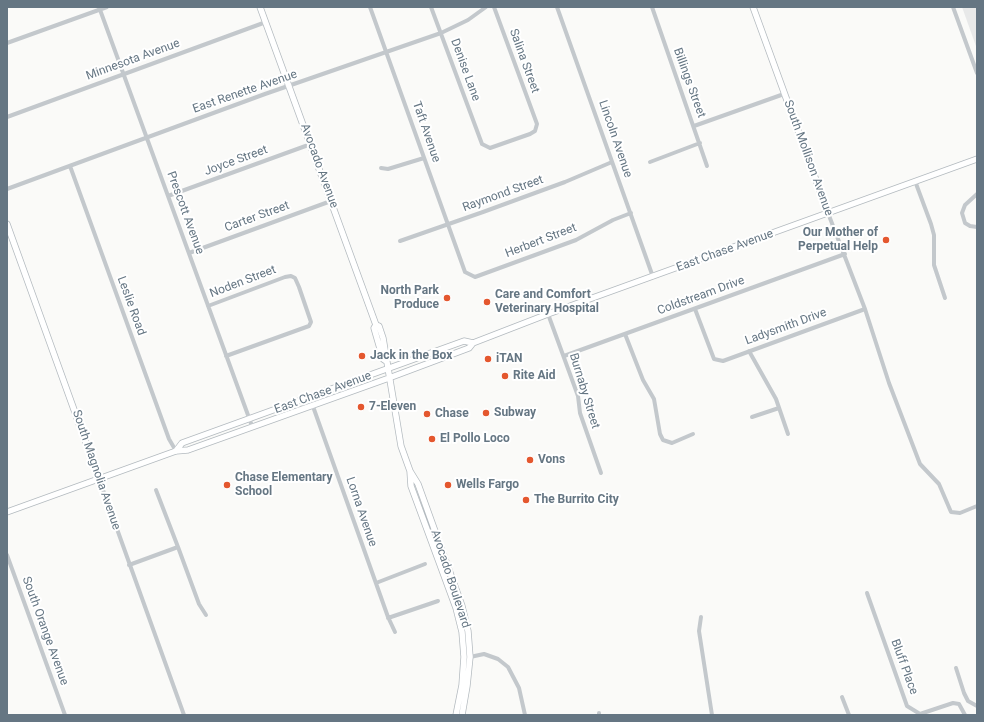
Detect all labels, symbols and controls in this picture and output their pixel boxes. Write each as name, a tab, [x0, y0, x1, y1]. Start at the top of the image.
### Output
street label: Salina Street	[506, 27, 542, 95]
street label: Minnesota Avenue	[84, 36, 182, 84]
street label: Denise Lane	[447, 37, 483, 103]
street label: Billings Street	[670, 46, 708, 120]
street label: East Renette Avenue	[191, 67, 299, 117]
street label: Lincoln Avenue	[595, 98, 635, 180]
street label: South Mollison Avenue	[780, 98, 836, 218]
street label: Taft Avenue	[409, 100, 443, 164]
street label: Avocado Avenue	[297, 122, 341, 210]
street label: Joyce Street	[202, 143, 270, 179]
street label: Prescott Avenue	[163, 170, 207, 256]
street label: Raymond Street	[461, 173, 545, 215]
street label: Carter Street	[223, 199, 291, 235]
street label: Herbert Street	[503, 221, 579, 261]
place label: Our Mother of Perpetual Help	[798, 226, 878, 254]
street label: East Chase Avenue	[675, 227, 775, 275]
marker: Our Mother of Perpetual Help	[881, 235, 891, 245]
street label: Noden Street	[208, 263, 278, 301]
street label: Coldstream Drive	[655, 274, 747, 318]
street label: Leslie Road	[114, 275, 148, 337]
place label: North Park Produce	[380, 284, 439, 312]
place label: Care and Comfort Veterinary Hospital	[495, 288, 599, 316]
marker: North Park Produce	[442, 293, 452, 303]
marker: Care and Comfort Veterinary Hospital	[482, 297, 492, 307]
street label: Ladysmith Drive	[743, 306, 829, 348]
place label: Jack in the Box	[370, 349, 452, 363]
marker: Jack in the Box	[357, 351, 367, 361]
street label: Burnaby Street	[566, 351, 602, 431]
place label: iTAN	[496, 352, 523, 366]
marker: iTAN	[483, 354, 493, 364]
street label: East Chase Avenue	[273, 369, 373, 417]
place label: Rite Aid	[513, 369, 555, 383]
marker: Rite Aid	[500, 371, 510, 381]
place label: 7-Eleven	[369, 400, 416, 414]
marker: 7-Eleven	[356, 402, 366, 412]
place label: Subway	[494, 406, 536, 420]
place label: Chase	[435, 407, 469, 421]
street label: South Magnolia Avenue	[69, 408, 123, 532]
marker: Subway	[481, 408, 491, 418]
marker: Chase	[422, 409, 432, 419]
place label: El Pollo Loco	[440, 432, 510, 446]
marker: El Pollo Loco	[427, 434, 437, 444]
place label: Vons	[538, 453, 565, 467]
marker: Vons	[525, 455, 535, 465]
place label: Chase Elementary School	[235, 471, 333, 499]
street label: Lorna Avenue	[342, 475, 380, 549]
place label: Wells Fargo	[456, 478, 519, 492]
marker: Chase Elementary School	[222, 480, 232, 490]
marker: Wells Fargo	[443, 480, 453, 490]
place label: The Burrito City	[534, 493, 619, 507]
marker: The Burrito City	[521, 495, 531, 505]
street label: Avocado Boulevard	[427, 528, 473, 630]
street label: South Orange Avenue	[19, 575, 71, 687]
street label: Bluff Place	[887, 637, 921, 697]

